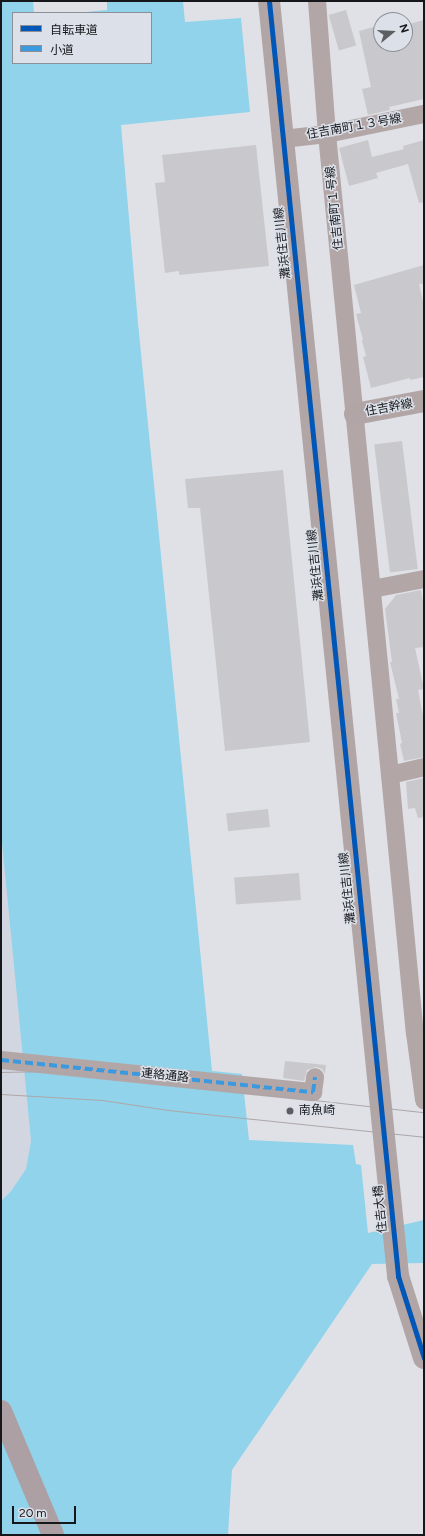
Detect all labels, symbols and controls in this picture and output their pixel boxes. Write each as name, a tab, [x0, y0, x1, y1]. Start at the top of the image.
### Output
legend	[12, 12, 152, 64]
north arrow	[373, 12, 413, 52]
text: N	[396, 22, 411, 34]
text: 自転車道	[50, 23, 98, 37]
text: 小道	[50, 43, 74, 57]
street label: 住吉南町１３号線	[305, 112, 403, 142]
street label: 住吉南町１号線	[323, 165, 347, 251]
street label: 灘浜住吉川線	[272, 206, 294, 280]
street label: 住吉幹線	[364, 397, 414, 419]
street label: 灘浜住吉川線	[305, 528, 327, 602]
street label: 灘浜住吉川線	[337, 851, 359, 925]
street label: 連絡通路	[140, 1066, 190, 1086]
place label: 南魚崎	[299, 1104, 335, 1118]
marker: 南魚崎	[284, 1105, 296, 1117]
street label: 住𠮷大橋	[371, 1184, 391, 1234]
scale bar	[14, 1498, 78, 1524]
text: 20 m	[19, 1506, 47, 1520]

